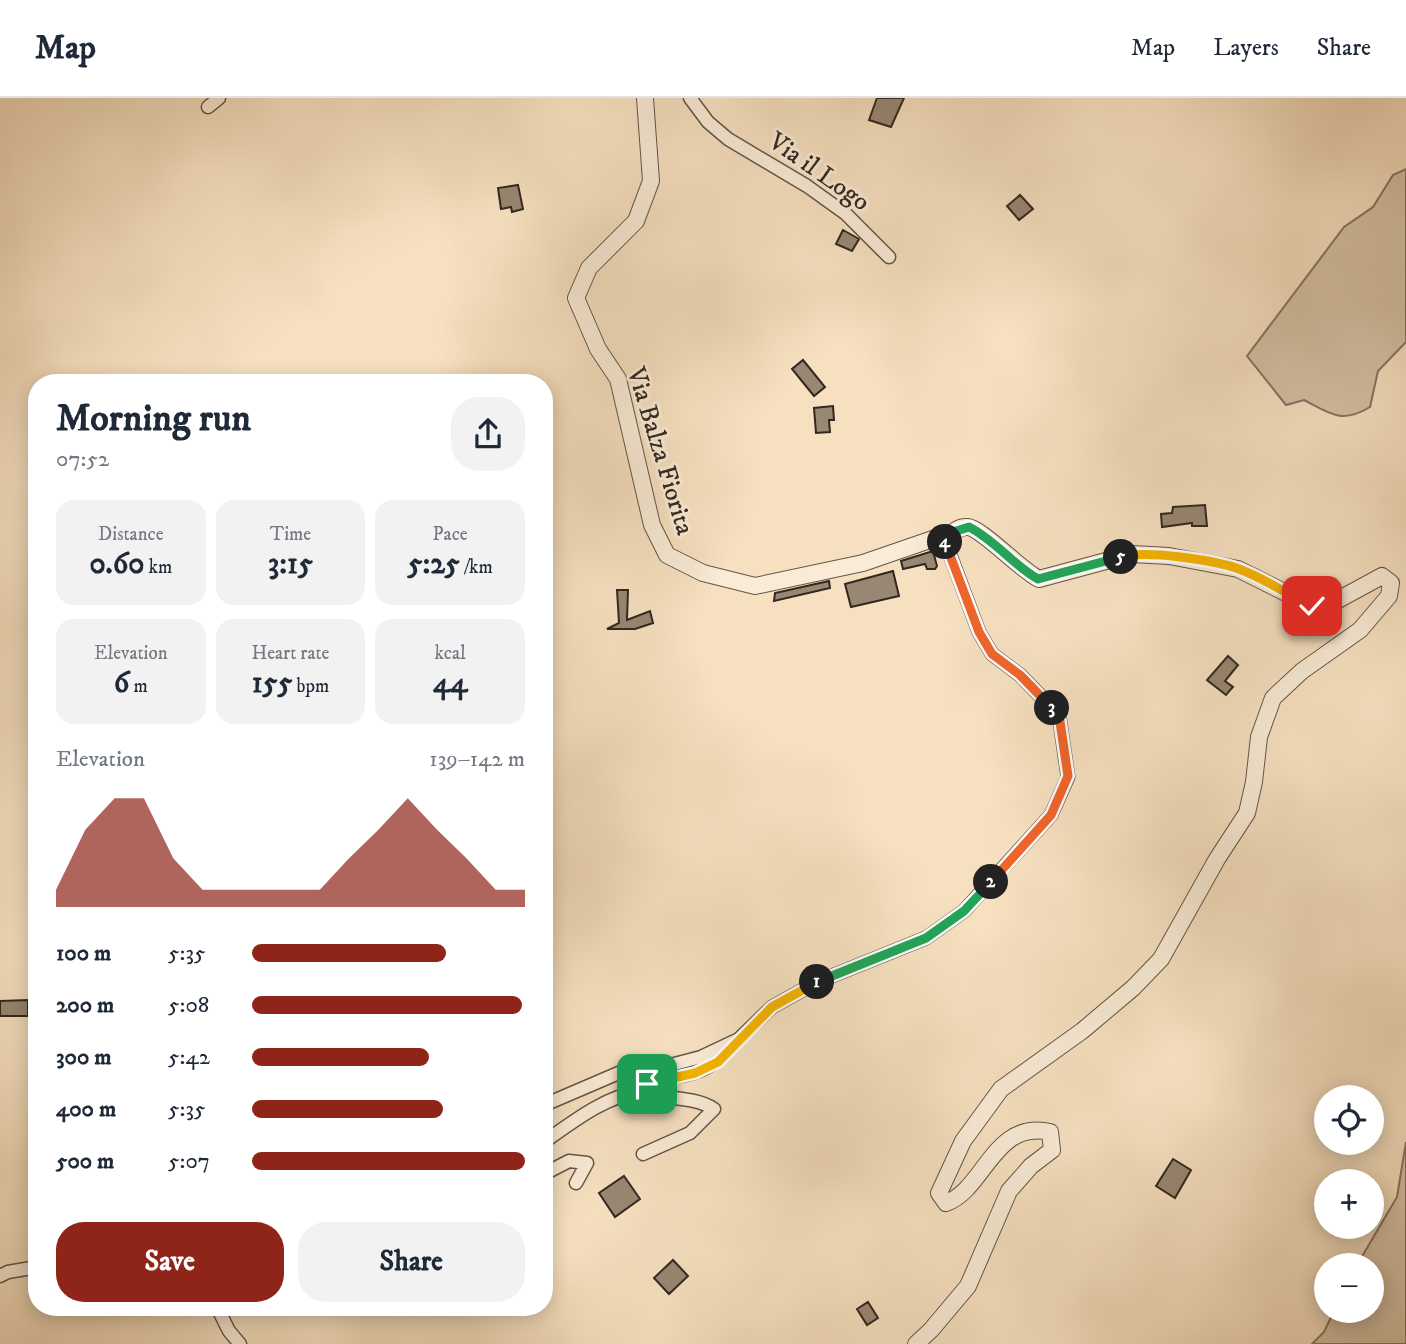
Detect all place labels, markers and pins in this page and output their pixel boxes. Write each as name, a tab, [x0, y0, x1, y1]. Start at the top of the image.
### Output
pin: 4	[928, 524, 962, 560]
pin: 5	[1104, 540, 1138, 574]
pin	[1282, 576, 1342, 636]
pin: 3	[1034, 690, 1070, 726]
pin: 2	[974, 864, 1009, 900]
pin: 1	[800, 964, 834, 1000]
pin	[617, 1054, 677, 1114]

